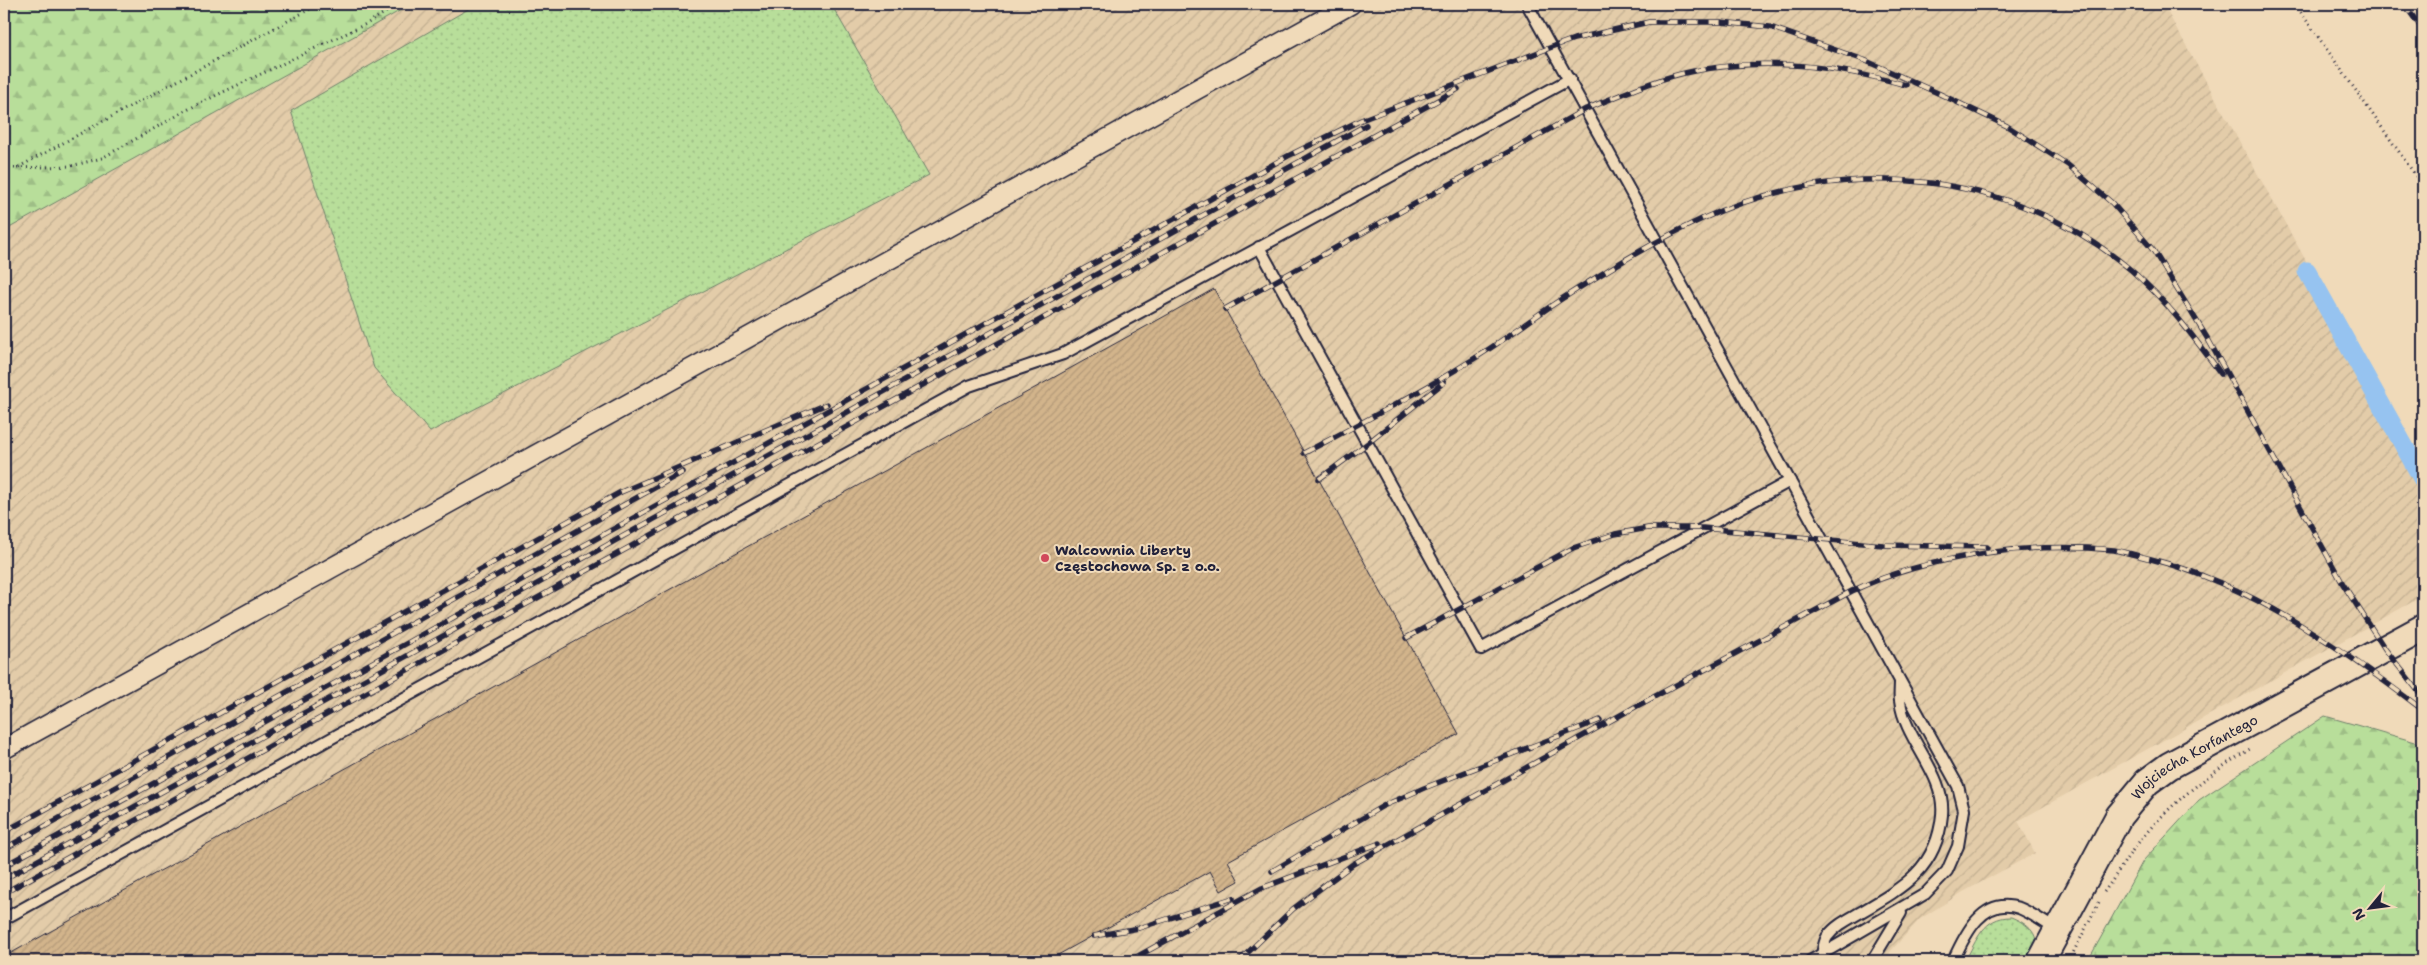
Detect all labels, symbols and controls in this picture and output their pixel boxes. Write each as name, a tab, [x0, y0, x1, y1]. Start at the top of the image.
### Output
place label: Walcownia Liberty Częstochowa Sp. z o.o.	[1055, 541, 1220, 575]
marker: Walcownia Liberty Częstochowa Sp. z o.o.	[1039, 552, 1051, 564]
street label: Wojciecha Korfantego	[2127, 711, 2261, 803]
north arrow	[2344, 882, 2394, 932]
text: N	[2348, 905, 2369, 924]

